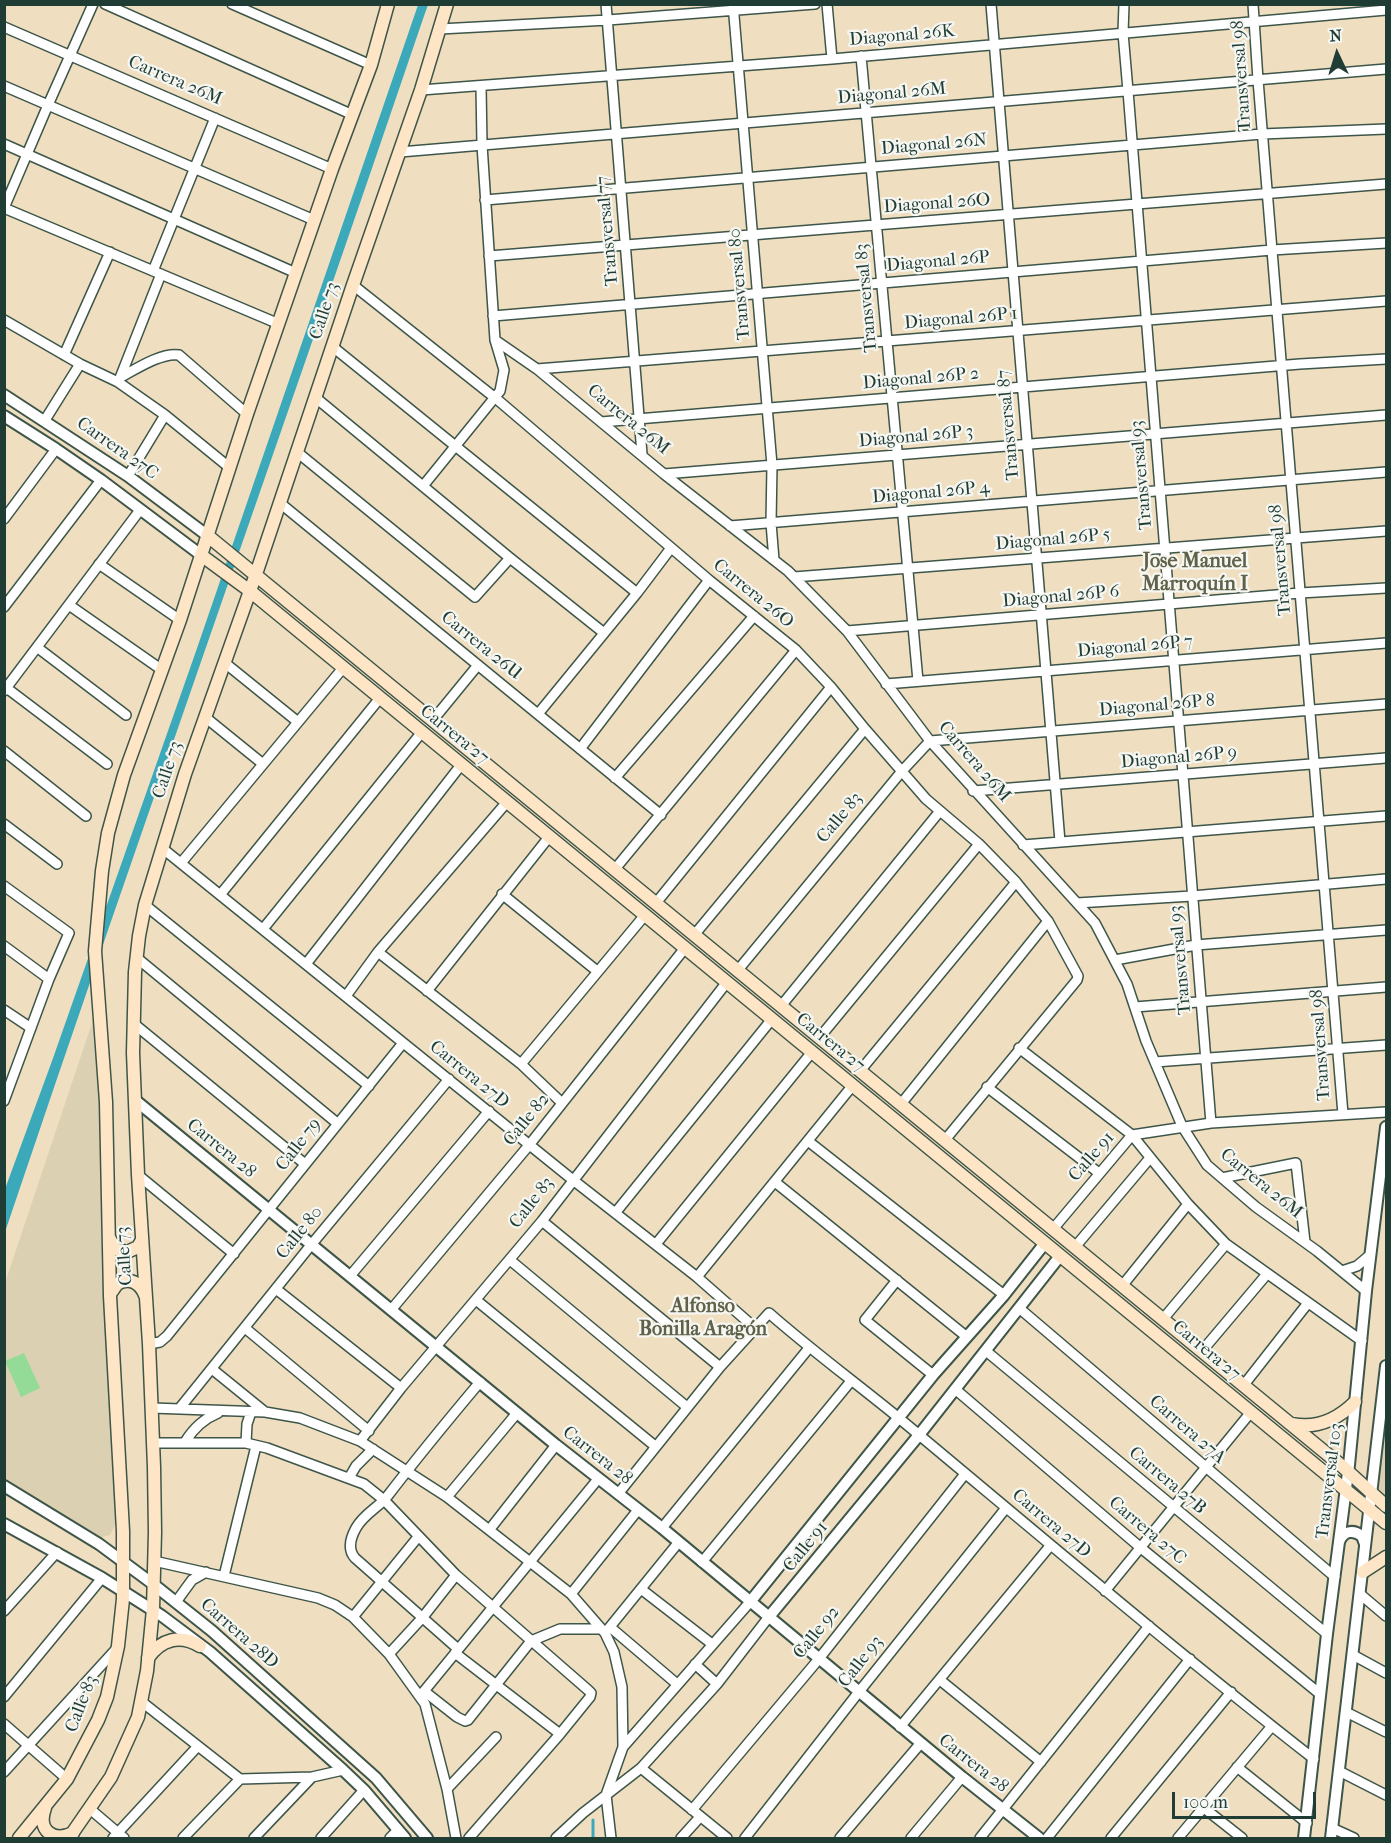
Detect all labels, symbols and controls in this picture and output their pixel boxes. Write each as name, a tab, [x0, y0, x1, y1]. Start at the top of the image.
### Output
street label: Transversal 98	[1227, 20, 1257, 132]
street label: Diagonal 26K	[848, 21, 956, 51]
north arrow	[1307, 24, 1367, 84]
text: N	[1329, 26, 1342, 45]
street label: Carrera 26M	[125, 52, 225, 110]
street label: Diagonal 26M	[837, 78, 947, 110]
street label: Diagonal 26N	[880, 130, 988, 160]
street label: Transversal 77	[592, 175, 624, 287]
street label: Diagonal 26O	[883, 190, 991, 218]
street label: Transversal 80	[724, 227, 756, 341]
street label: Transversal 83	[851, 243, 883, 353]
street label: Diagonal 26P	[886, 247, 990, 277]
street label: Calle 73	[306, 280, 344, 342]
street label: Diagonal 26P 1	[903, 303, 1019, 335]
street label: Diagonal 26P 2	[862, 363, 980, 395]
street label: Transversal 87	[993, 369, 1025, 481]
street label: Carrera 26M	[582, 380, 674, 460]
street label: Carrera 27C	[72, 413, 162, 485]
street label: Transversal 93	[1126, 419, 1158, 531]
street label: Diagonal 26P 3	[858, 421, 974, 453]
street label: Diagonal 26P 4	[871, 477, 991, 509]
street label: Transversal 98	[1265, 504, 1297, 616]
street label: Diagonal 26P 5	[995, 524, 1111, 556]
district label: Jose Manuel Marroquín I	[1142, 550, 1248, 597]
street label: Carrera 26O	[708, 555, 798, 633]
street label: Diagonal 26P 6	[1002, 581, 1120, 613]
street label: Carrera 26U	[436, 607, 526, 685]
street label: Diagonal 26P 7	[1076, 631, 1194, 663]
street label: Diagonal 26P 8	[1098, 690, 1216, 722]
street label: Carrera 27	[415, 701, 493, 769]
street label: Carrera 26M	[933, 717, 1015, 807]
street label: Calle 73	[149, 739, 187, 801]
street label: Diagonal 26P 9	[1120, 742, 1238, 774]
street label: Calle 83	[813, 788, 867, 848]
street label: Transversal 93	[1165, 904, 1197, 1016]
street label: Transversal 98	[1306, 989, 1336, 1101]
street label: Carrera 27	[791, 1009, 869, 1077]
street label: Carrera 27D	[425, 1036, 513, 1114]
street label: Calle 82	[499, 1089, 555, 1151]
street label: Calle 79	[272, 1114, 326, 1176]
street label: Carrera 28	[182, 1115, 260, 1183]
street label: Calle 91	[1065, 1128, 1119, 1186]
street label: Carrera 26M	[1215, 1144, 1307, 1224]
street label: Calle 83	[505, 1173, 559, 1233]
street label: Calle 80	[272, 1202, 328, 1264]
street label: Calle 73	[112, 1226, 138, 1286]
district label: Alfonso Bonilla Aragón	[639, 1295, 767, 1342]
street label: Carrera 27	[1168, 1316, 1244, 1386]
street label: Carrera 27A	[1144, 1391, 1230, 1469]
street label: Carrera 28	[558, 1422, 636, 1490]
street label: Transversal 103	[1312, 1422, 1348, 1540]
street label: Carrera 27B	[1124, 1443, 1210, 1519]
street label: Carrera 27D	[1007, 1485, 1095, 1563]
street label: Carrera 27C	[1104, 1492, 1190, 1570]
street label: Calle 91	[779, 1517, 833, 1577]
street label: Carrera 28D	[196, 1594, 282, 1674]
street label: Calle 92	[789, 1602, 845, 1664]
street label: Calle 93	[834, 1632, 888, 1692]
street label: Calle 83	[61, 1672, 103, 1736]
street label: Carrera 28	[934, 1730, 1012, 1798]
scale bar	[1175, 1780, 1319, 1818]
text: 100 m	[1183, 1792, 1228, 1813]

